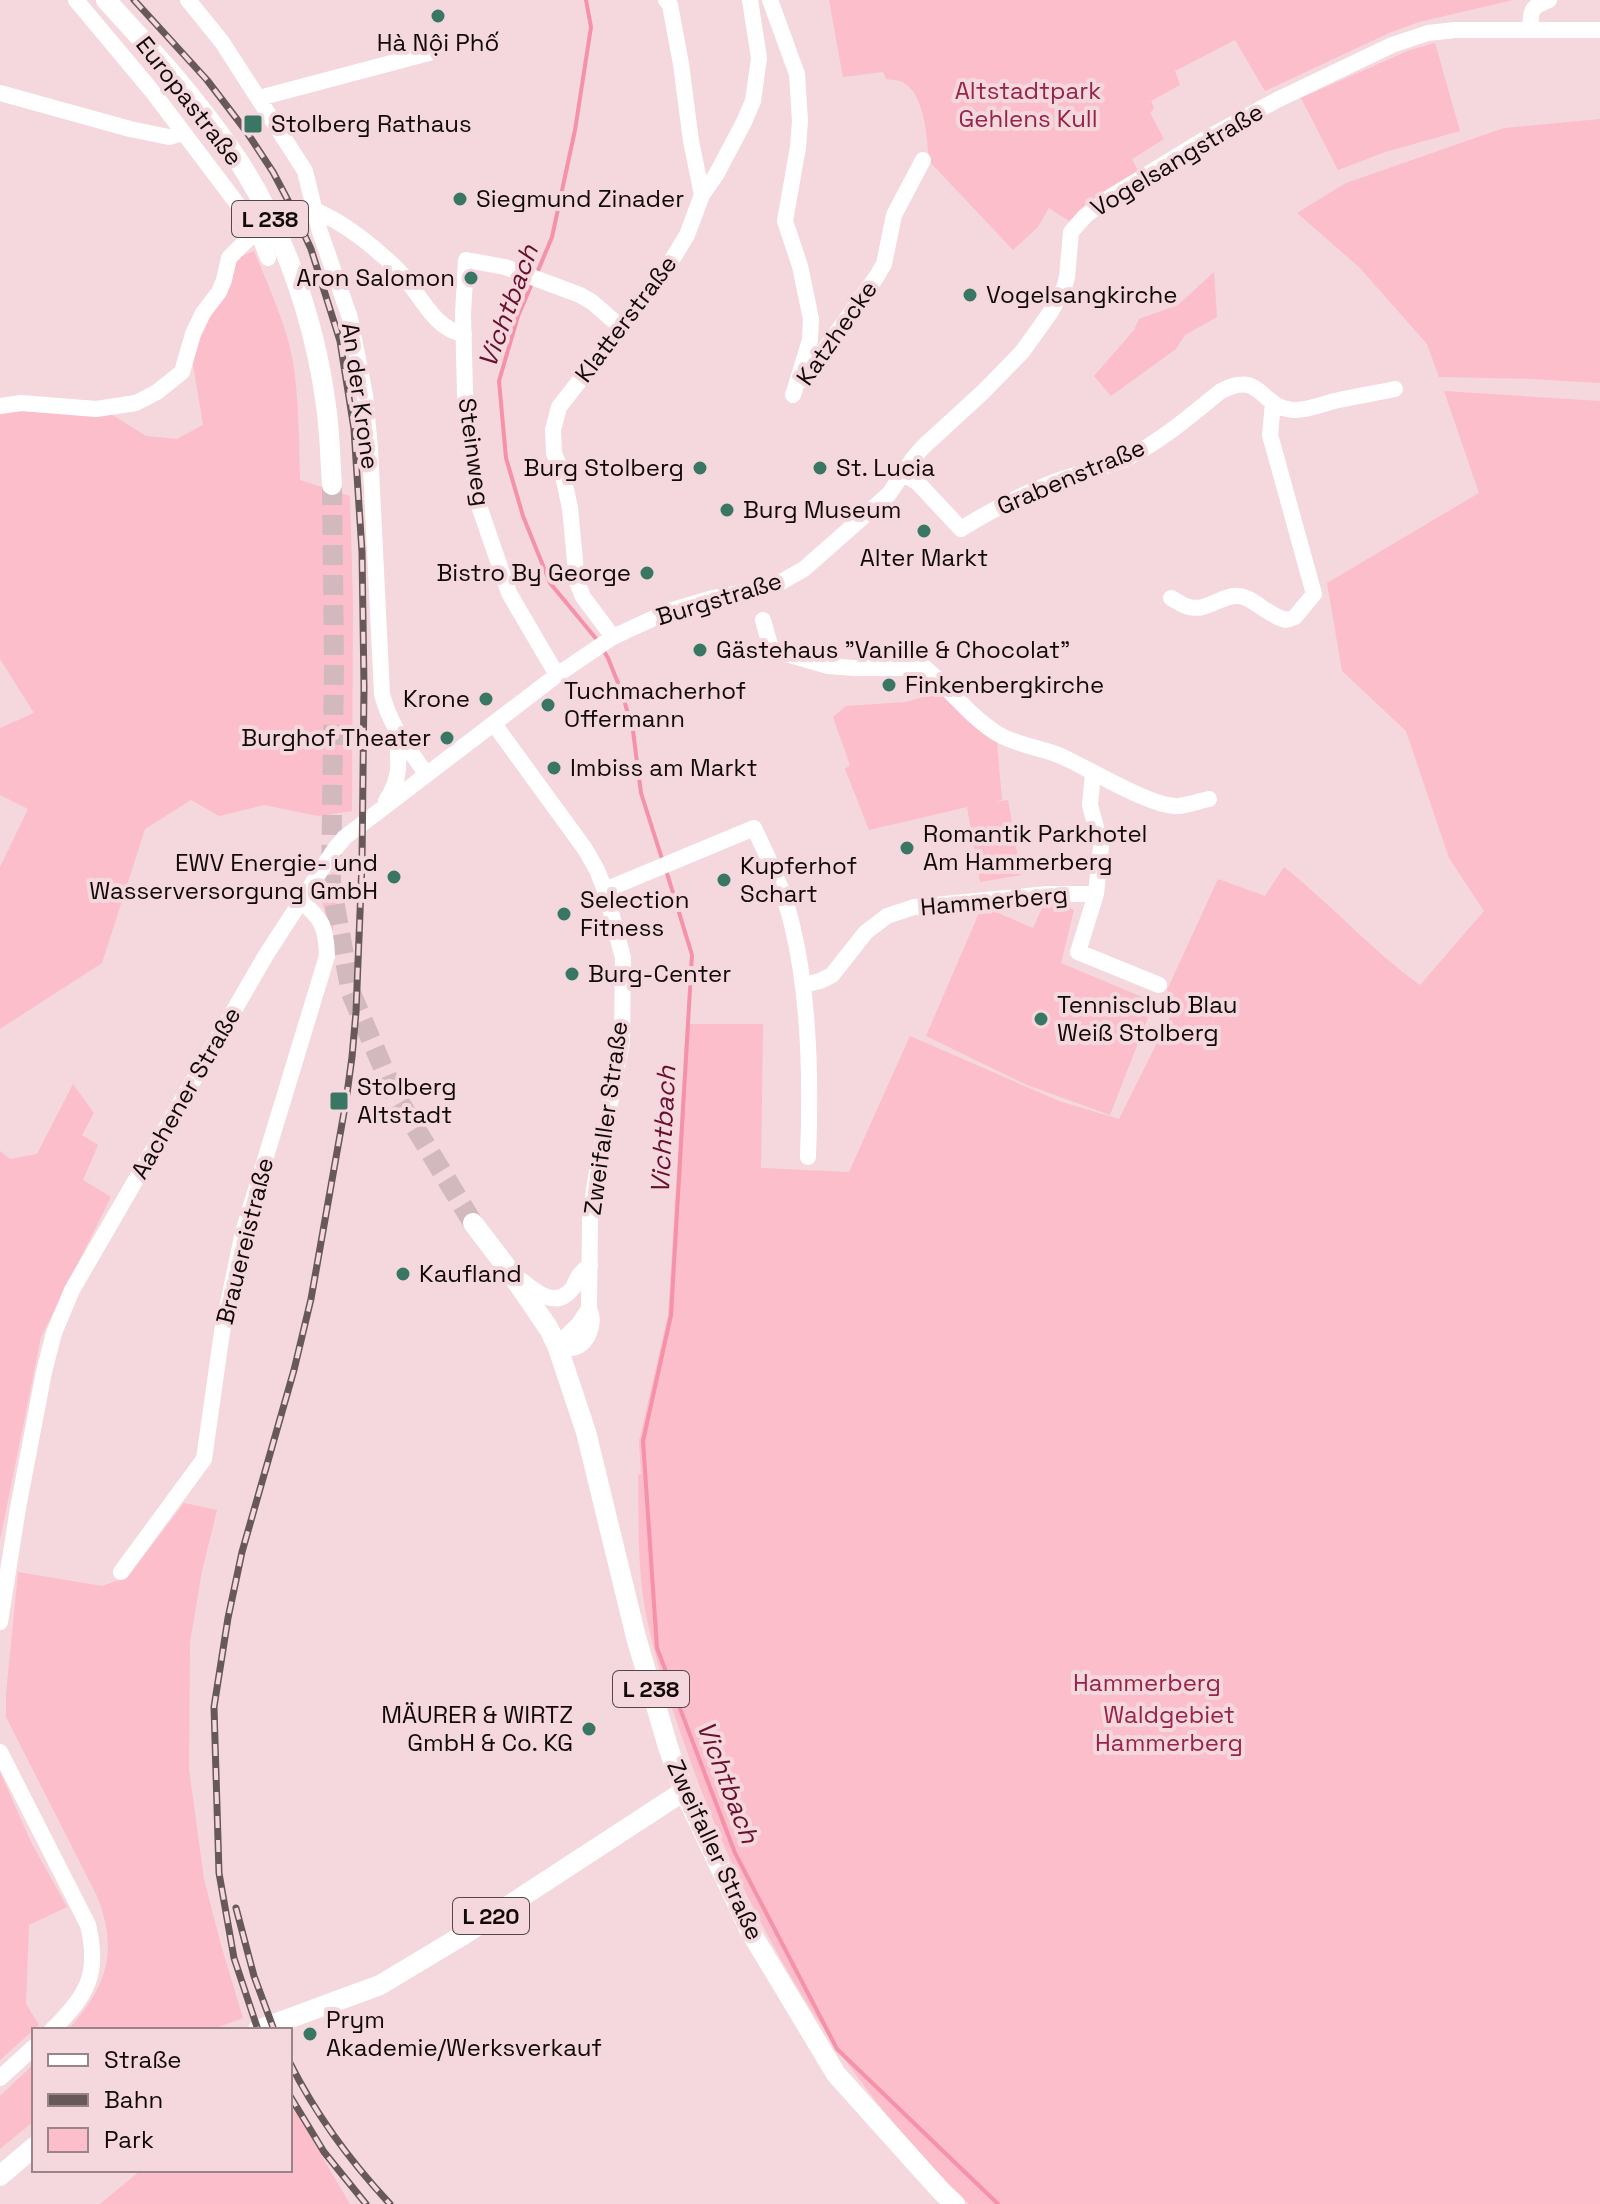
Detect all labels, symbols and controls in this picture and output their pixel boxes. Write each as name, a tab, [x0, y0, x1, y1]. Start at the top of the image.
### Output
marker: Hà Nội Phố	[429, 7, 447, 25]
place label: Hà Nội Phố	[377, 27, 499, 58]
street label: Europastraße	[129, 30, 250, 172]
park label: Altstadtpark Gehlens Kull	[955, 75, 1101, 134]
street label: Vogelsangstraße	[1085, 96, 1269, 223]
place label: Stolberg Rathaus	[271, 108, 472, 139]
marker: Stolberg Rathaus	[242, 113, 264, 135]
place label: Siegmund Zinader	[476, 183, 684, 214]
marker: Siegmund Zinader	[451, 190, 469, 208]
road number: L 238	[232, 201, 308, 237]
water label: Vichtbach	[470, 239, 546, 372]
street label: Klatterstraße	[568, 249, 683, 388]
place label: Aron Salomon	[296, 262, 455, 293]
marker: Aron Salomon	[462, 269, 480, 287]
street label: Katzhecke	[789, 274, 884, 391]
place label: Vogelsangkirche	[986, 279, 1177, 310]
marker: Vogelsangkirche	[961, 286, 979, 304]
street label: An der Krone	[335, 321, 386, 471]
street label: Steinweg	[452, 396, 497, 508]
street label: Grabenstraße	[992, 431, 1149, 522]
place label: Burg Stolberg	[524, 452, 684, 483]
place label: St. Lucia	[836, 452, 935, 483]
marker: Burg Stolberg	[691, 459, 709, 477]
marker: St. Lucia	[811, 459, 829, 477]
place label: Burg Museum	[743, 494, 901, 525]
marker: Burg Museum	[718, 501, 736, 519]
marker: Alter Markt	[915, 522, 933, 540]
place label: Alter Markt	[860, 542, 988, 573]
place label: Bistro By George	[436, 557, 631, 588]
marker: Bistro By George	[638, 564, 656, 582]
street label: Burgstraße	[652, 565, 785, 632]
place label: Gästehaus "Vanille & Chocolat"	[716, 634, 1070, 665]
marker: Gästehaus "Vanille & Chocolat"	[691, 641, 709, 659]
place label: Finkenbergkirche	[905, 669, 1104, 700]
place label: Tuchmacherhof Offermann	[564, 675, 746, 734]
marker: Finkenbergkirche	[880, 676, 898, 694]
place label: Krone	[403, 683, 470, 714]
marker: Krone	[477, 690, 495, 708]
marker: Tuchmacherhof Offermann	[539, 696, 557, 714]
place label: Burghof Theater	[241, 722, 431, 753]
marker: Burghof Theater	[438, 729, 456, 747]
place label: Imbiss am Markt	[570, 752, 757, 783]
marker: Imbiss am Markt	[545, 759, 563, 777]
place label: Romantik Parkhotel Am Hammerberg	[923, 818, 1147, 877]
marker: Romantik Parkhotel Am Hammerberg	[898, 839, 916, 857]
place label: EWV Energie- und Wasserversorgung GmbH	[89, 847, 378, 906]
place label: Kupferhof Schart	[740, 850, 857, 909]
marker: EWV Energie- und Wasserversorgung GmbH	[385, 868, 403, 886]
marker: Kupferhof Schart	[715, 871, 733, 889]
street label: Hammerberg	[919, 879, 1069, 922]
place label: Selection Fitness	[580, 884, 689, 943]
marker: Selection Fitness	[555, 905, 573, 923]
place label: Burg-Center	[588, 958, 731, 989]
marker: Burg-Center	[563, 965, 581, 983]
place label: Tennisclub Blau Weiß Stolberg	[1057, 989, 1237, 1048]
street label: Aachener Straße	[124, 1001, 247, 1184]
marker: Tennisclub Blau Weiß Stolberg	[1032, 1010, 1050, 1028]
street label: Zweifaller Straße	[577, 1019, 634, 1217]
water label: Vichtbach	[643, 1064, 683, 1195]
place label: Stolberg Altstadt	[357, 1071, 457, 1130]
marker: Stolberg Altstadt	[328, 1090, 350, 1112]
street label: Brauereistraße	[209, 1154, 280, 1327]
place label: Kaufland	[419, 1258, 522, 1289]
marker: Kaufland	[394, 1265, 412, 1283]
park label: Hammerberg	[1073, 1667, 1221, 1698]
road number: L 238	[613, 1671, 689, 1707]
place label: MÄURER & WIRTZ GmbH & Co. KG	[381, 1699, 573, 1758]
park label: Waldgebiet Hammerberg	[1095, 1699, 1243, 1758]
water label: Vichtbach	[689, 1716, 767, 1849]
marker: MÄURER & WIRTZ GmbH & Co. KG	[580, 1720, 598, 1738]
street label: Zweifaller Straße	[660, 1755, 771, 1945]
road number: L 220	[453, 1898, 529, 1934]
place label: Prym Akademie/Werksverkauf	[326, 2004, 602, 2063]
marker: Prym Akademie/Werksverkauf	[301, 2025, 319, 2043]
legend	[32, 2028, 292, 2172]
text: Straße	[104, 2044, 181, 2075]
text: Bahn	[104, 2084, 163, 2115]
text: Park	[104, 2124, 154, 2155]

